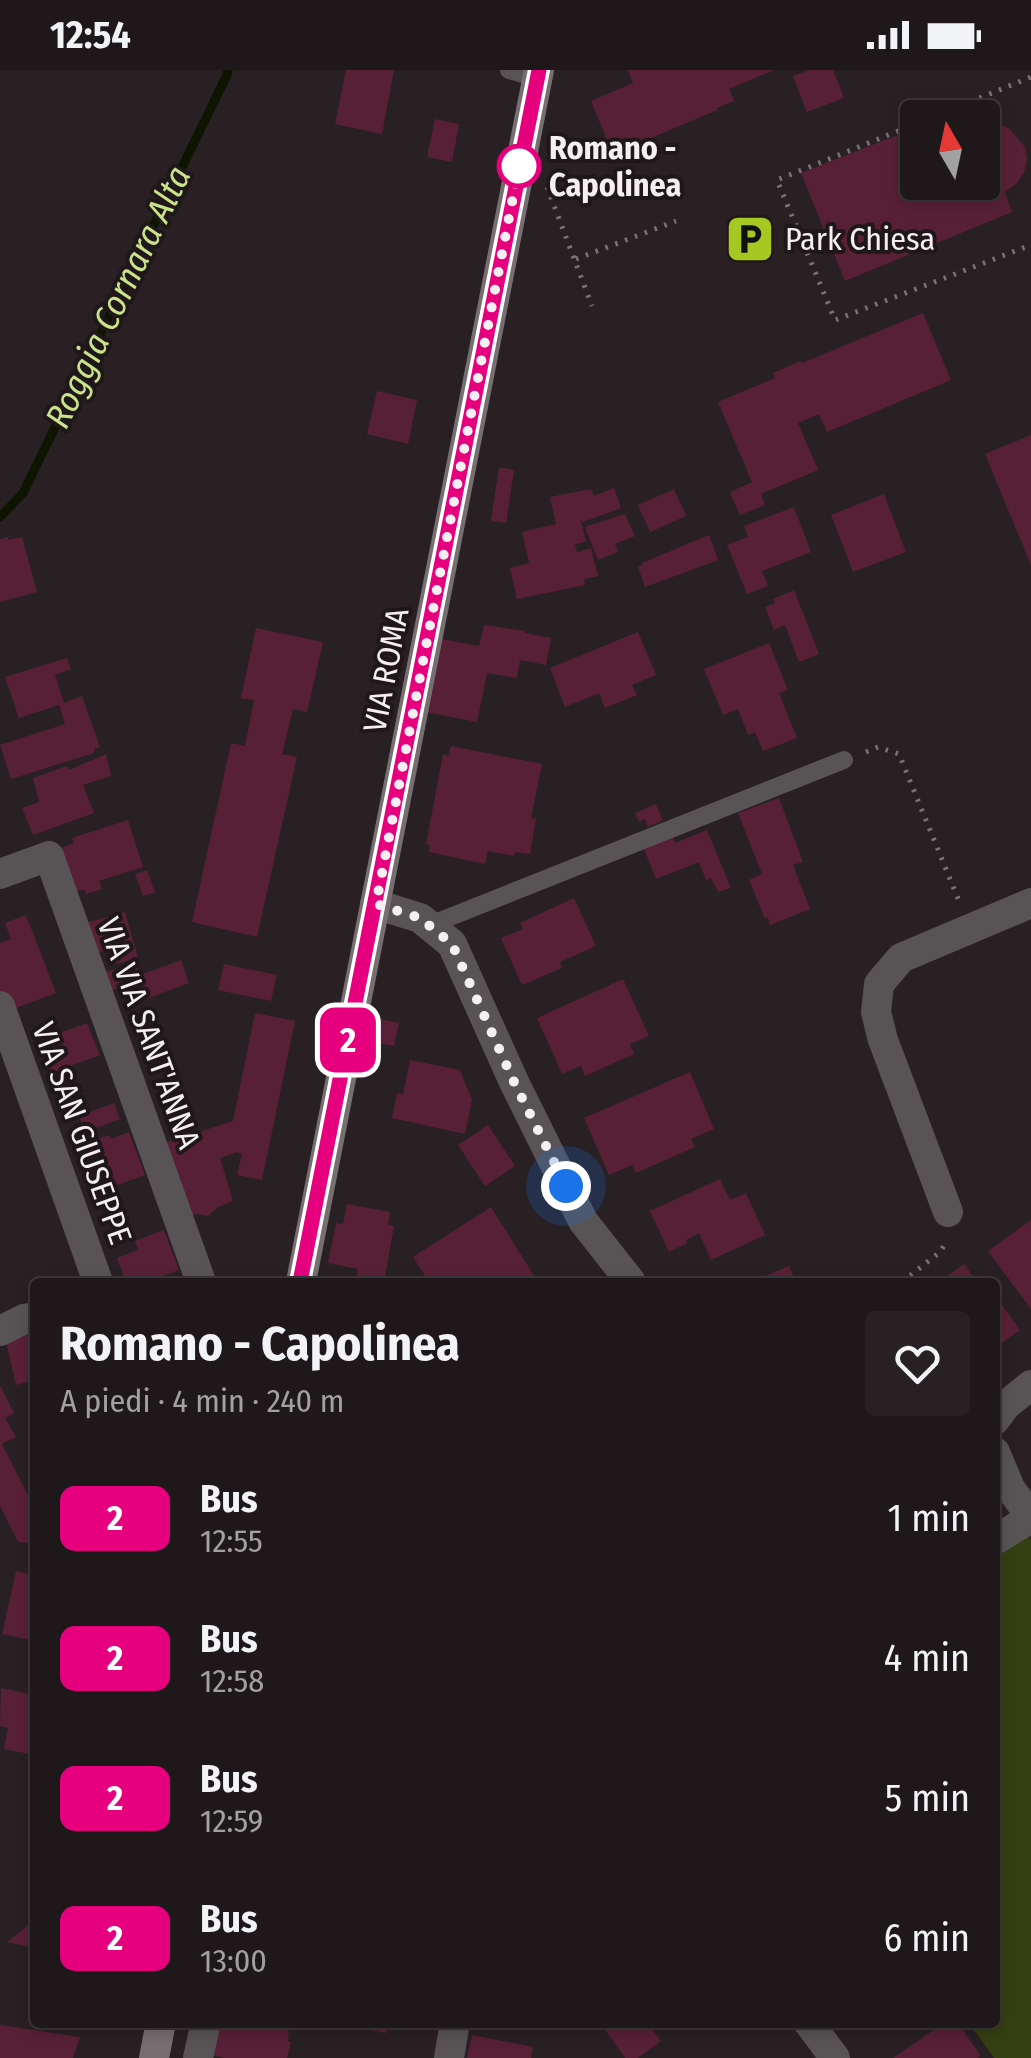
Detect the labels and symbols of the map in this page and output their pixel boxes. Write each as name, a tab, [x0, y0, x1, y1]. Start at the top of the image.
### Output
north arrow	[900, 100, 1000, 200]
place label: Romano - Capolinea	[549, 129, 682, 204]
marker: Romano - Capolinea	[498, 145, 540, 187]
water label: Roggia Cornara Alta	[36, 159, 200, 435]
parking icon: Park Chiesa	[724, 213, 776, 265]
place label: Park Chiesa	[785, 220, 935, 258]
street label: VIA ROMA	[355, 605, 417, 735]
street label: VIA VIA SANT'ANNA	[90, 912, 208, 1154]
line badge: 2	[316, 1008, 380, 1072]
street label: VIA SAN GIUSEPPE	[24, 1017, 140, 1249]
your location	[541, 1161, 591, 1211]

